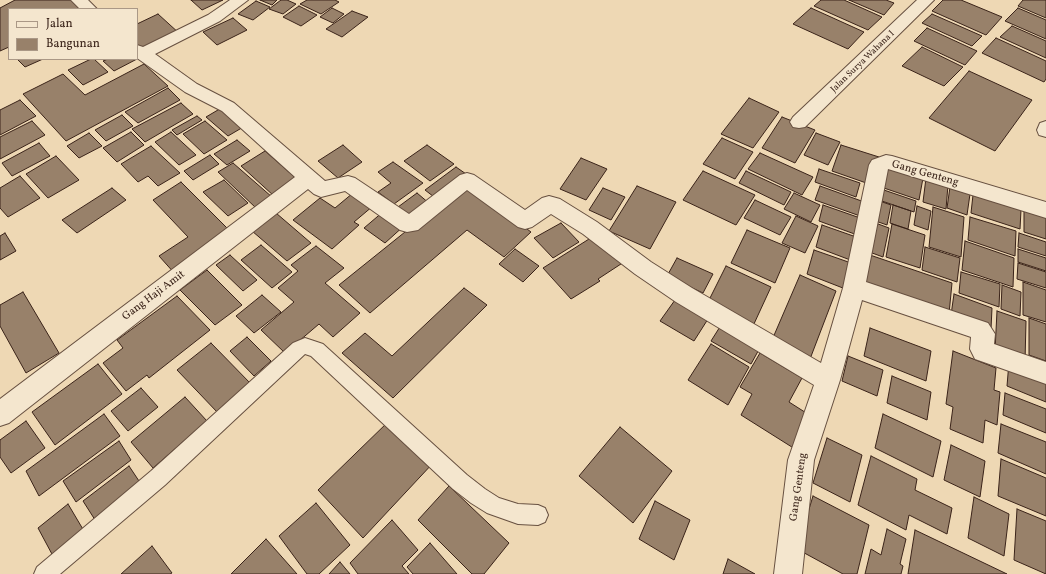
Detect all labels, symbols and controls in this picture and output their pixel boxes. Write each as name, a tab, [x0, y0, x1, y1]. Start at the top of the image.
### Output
legend	[8, 8, 138, 60]
text: Jalan	[46, 16, 73, 32]
street label: Jalan Surya Wahana I	[829, 29, 897, 95]
text: Bangunan	[46, 36, 100, 52]
street label: Gang Genteng	[890, 158, 960, 190]
street label: Gang Haji Amit	[120, 268, 188, 324]
street label: Gang Genteng	[788, 452, 810, 522]

